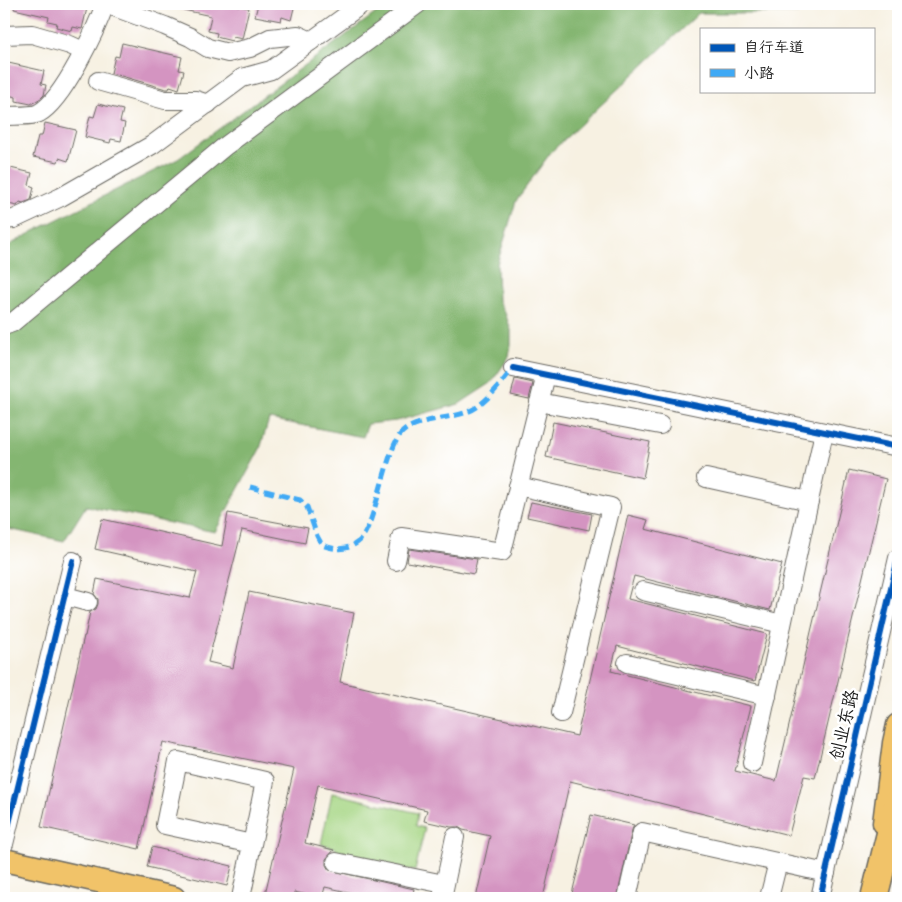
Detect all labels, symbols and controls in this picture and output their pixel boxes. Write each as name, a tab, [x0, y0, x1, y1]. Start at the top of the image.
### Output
legend	[700, 28, 874, 92]
text: 自行车道	[744, 38, 804, 56]
text: 小路	[744, 64, 774, 82]
street label: 创业东路	[825, 687, 863, 763]

